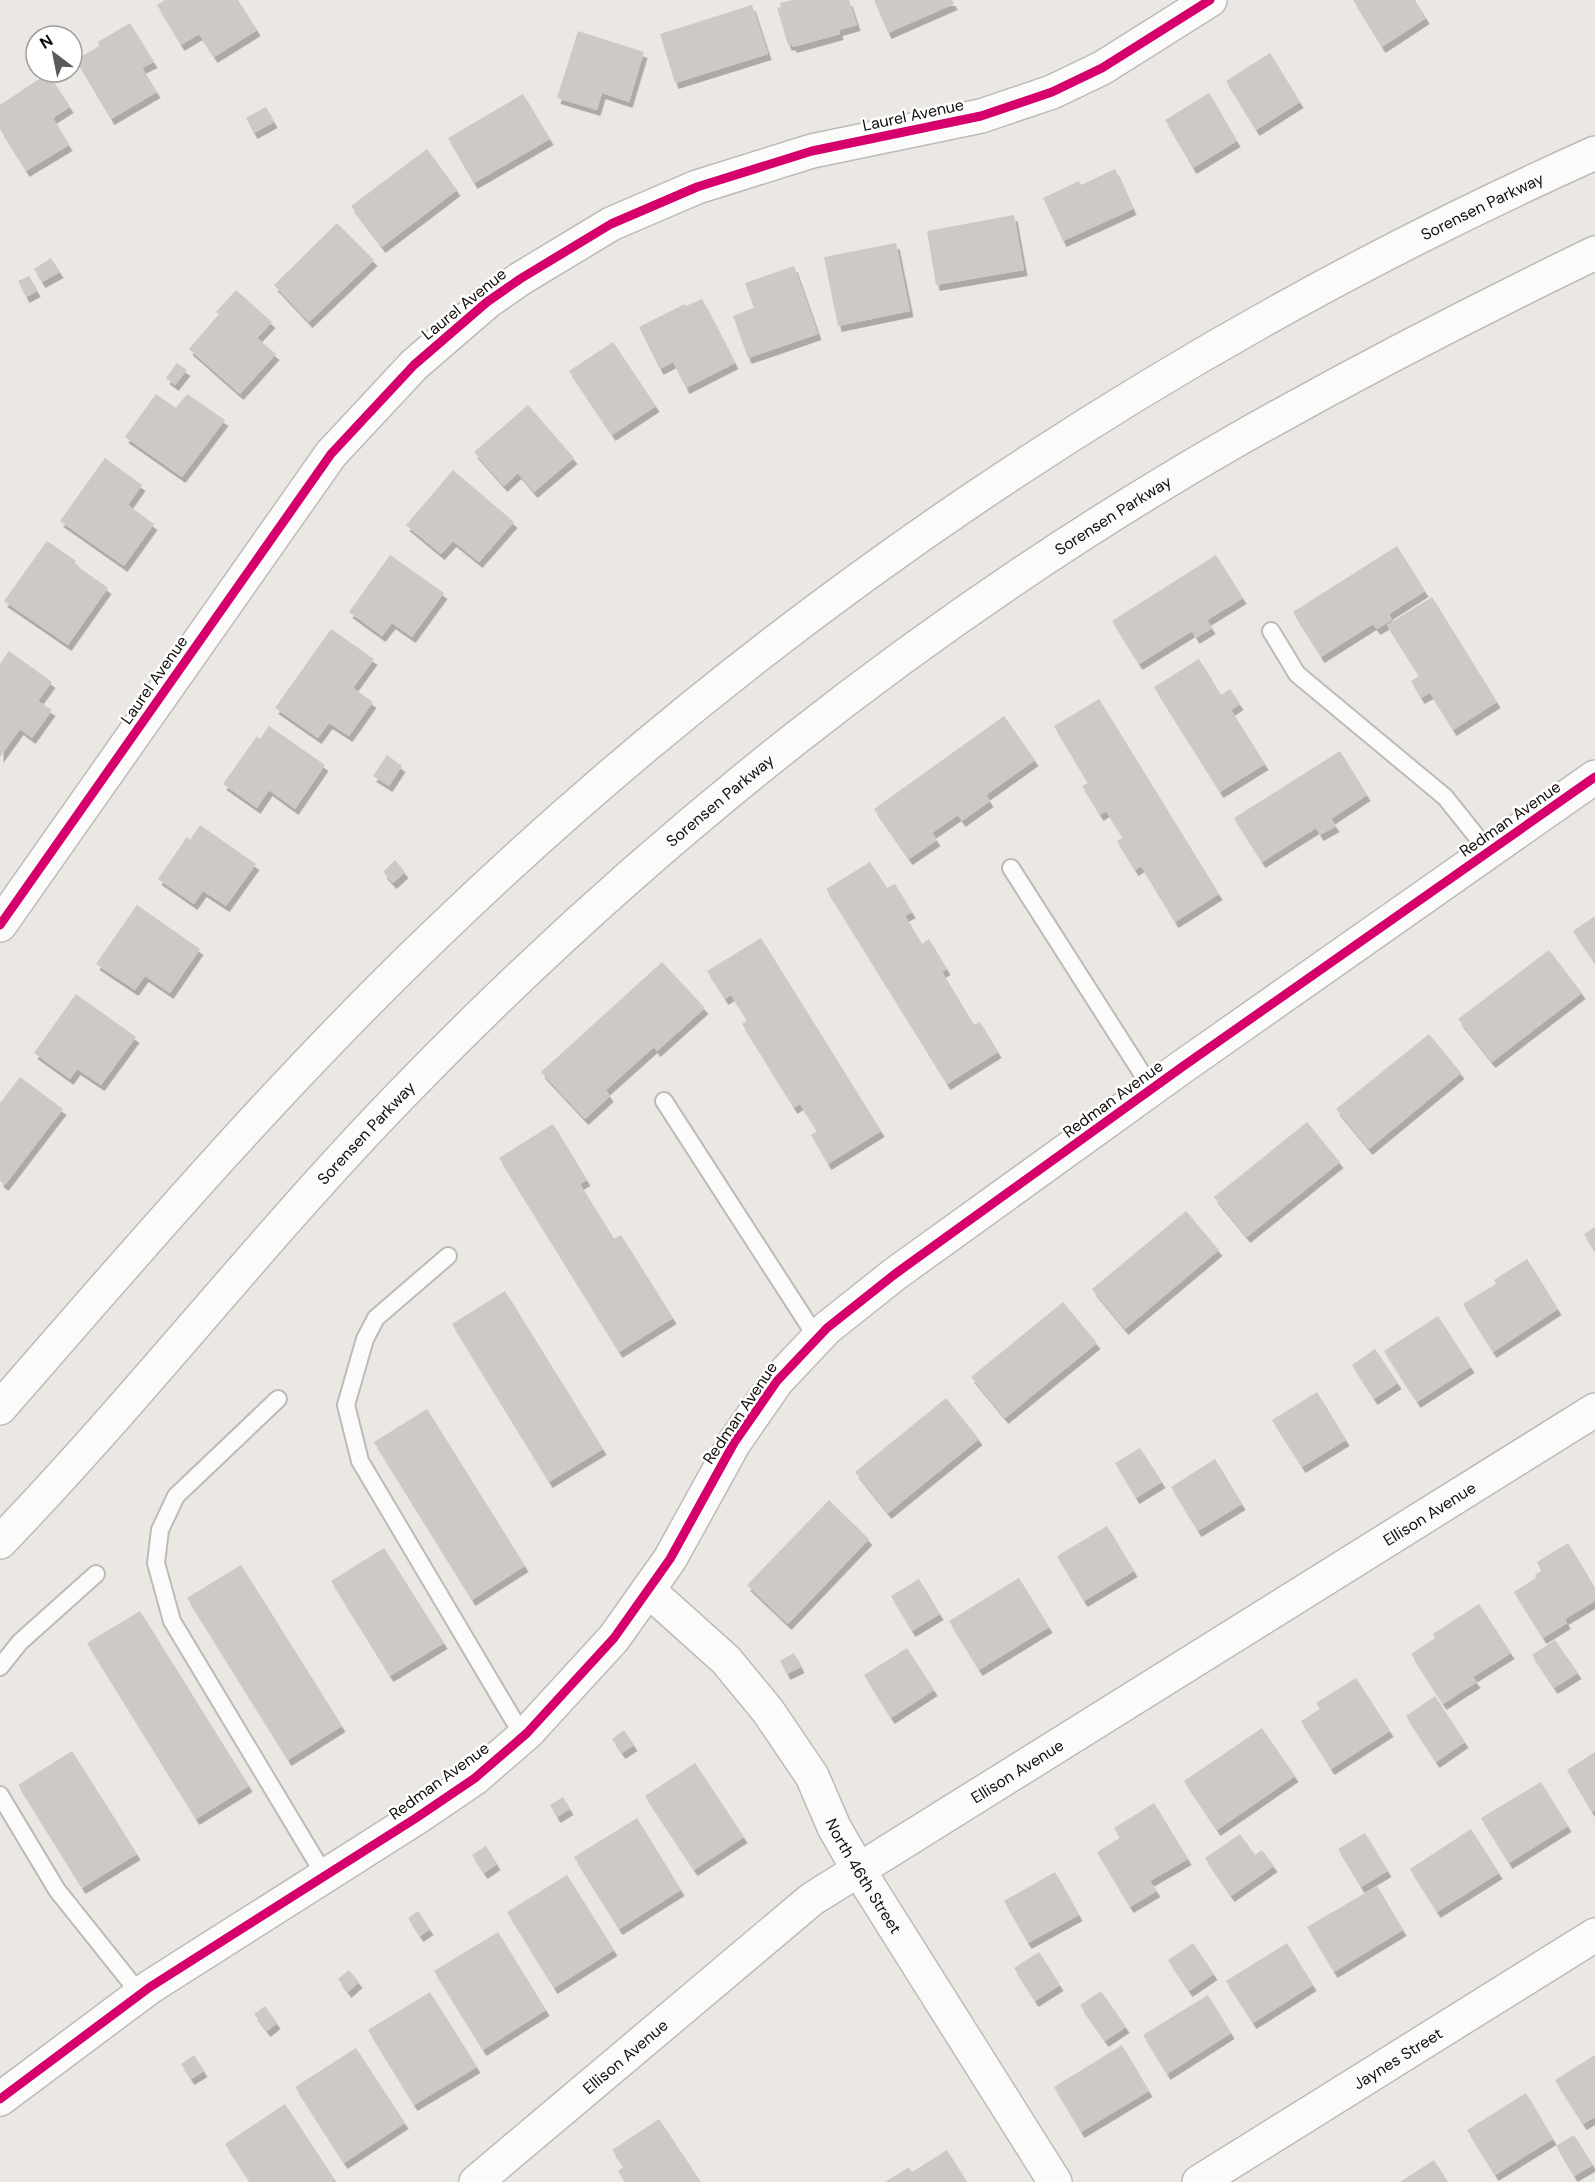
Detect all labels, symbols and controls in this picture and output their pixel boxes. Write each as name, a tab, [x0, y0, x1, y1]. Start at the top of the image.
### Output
north arrow	[24, 24, 84, 84]
text: N	[36, 30, 57, 54]
street label: Laurel Avenue	[860, 94, 966, 136]
street label: Sorensen Parkway	[1417, 167, 1547, 245]
street label: Laurel Avenue	[417, 263, 511, 345]
street label: Sorensen Parkway	[1050, 470, 1175, 560]
street label: Laurel Avenue	[116, 632, 192, 728]
street label: Sorensen Parkway	[661, 749, 778, 851]
street label: Redman Avenue	[1455, 776, 1565, 862]
street label: Redman Avenue	[1059, 1056, 1167, 1142]
street label: Sorensen Parkway	[312, 1077, 419, 1189]
street label: Redman Avenue	[698, 1358, 782, 1468]
street label: Ellison Avenue	[1379, 1477, 1480, 1550]
street label: Ellison Avenue	[967, 1734, 1067, 1808]
street label: Redman Avenue	[385, 1738, 493, 1824]
street label: North 46th Street	[821, 1815, 906, 1937]
street label: Ellison Avenue	[578, 2014, 672, 2098]
street label: Jaynes Street	[1349, 2022, 1446, 2094]

